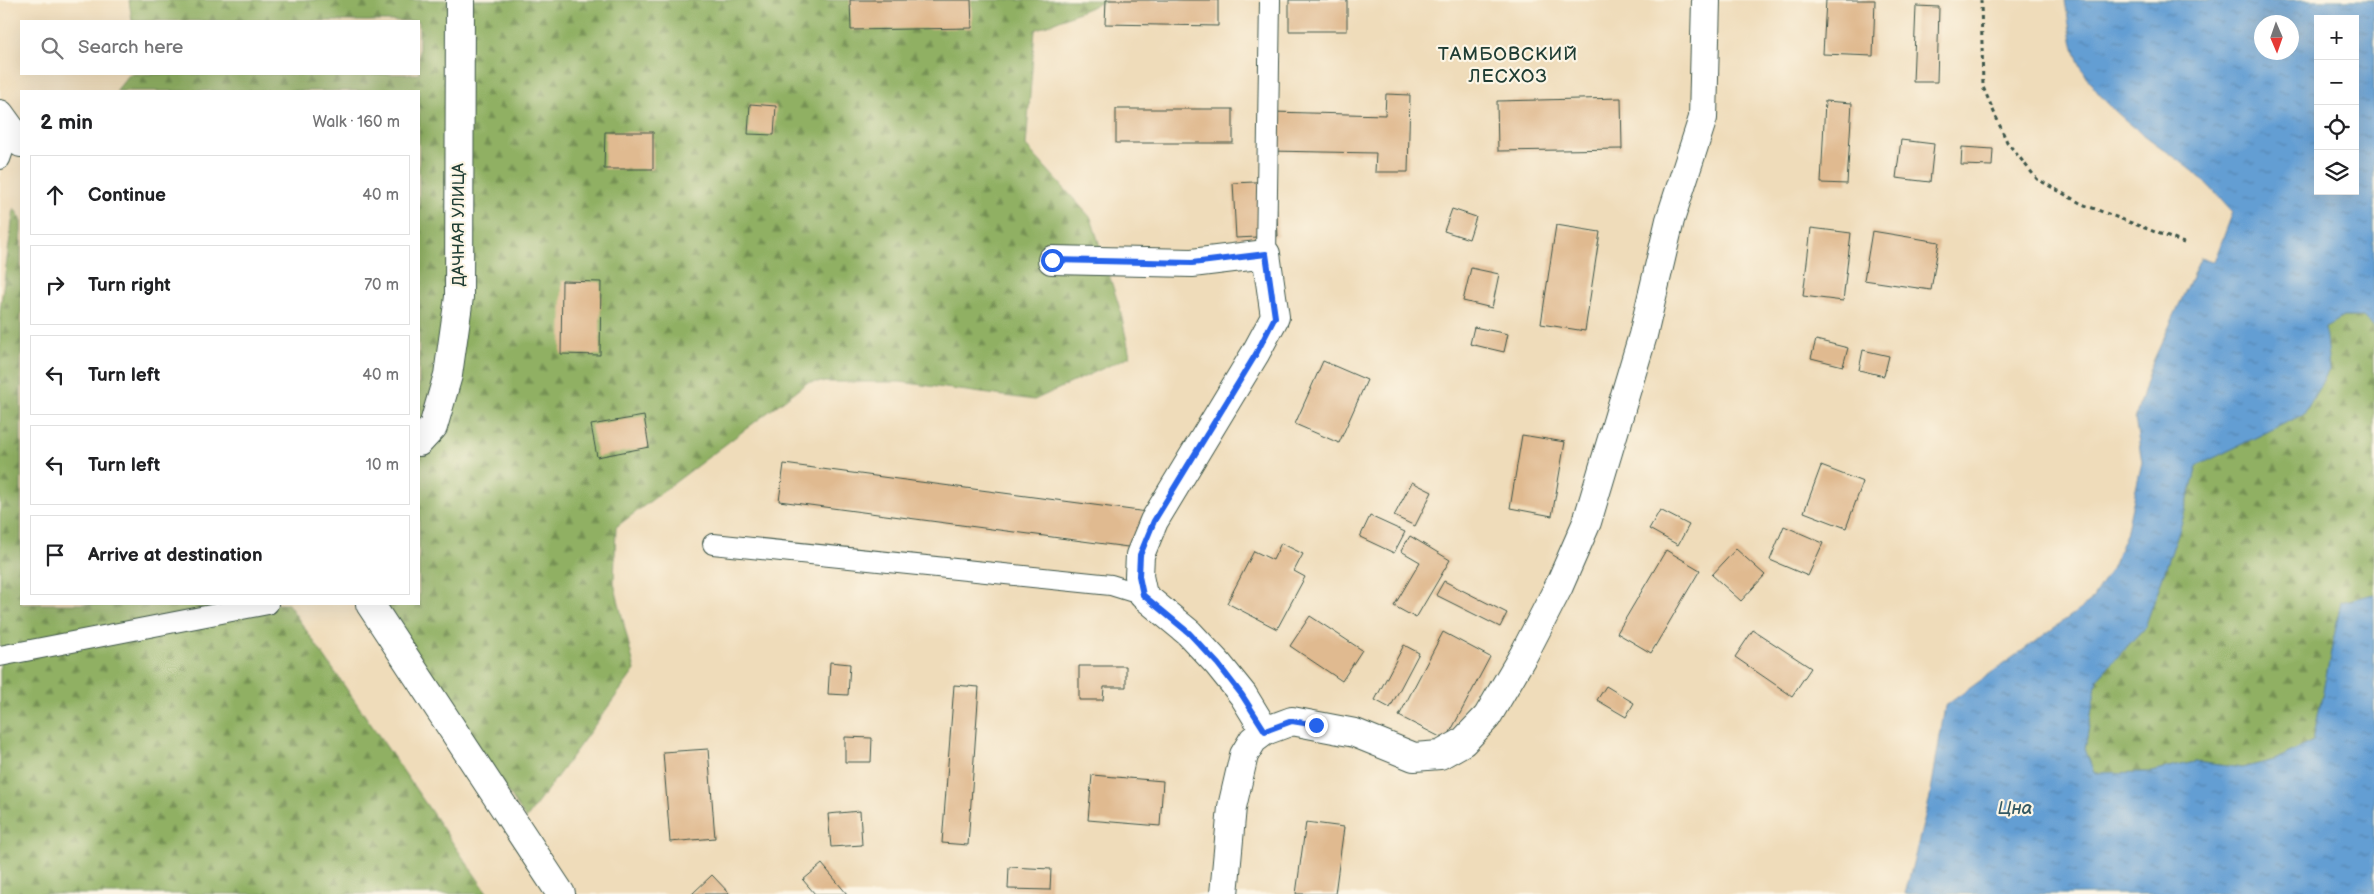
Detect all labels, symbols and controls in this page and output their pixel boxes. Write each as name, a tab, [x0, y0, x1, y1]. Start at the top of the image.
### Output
north arrow	[2254, 15, 2299, 60]
map controls	[2314, 15, 2359, 195]
button: +	[2314, 15, 2359, 60]
search box	[20, 20, 420, 75]
icon: search	[38, 34, 66, 62]
text: Search here	[78, 36, 183, 59]
district label: ТАМБОВСКИЙ ЛЕСХОЗ	[1438, 43, 1578, 88]
button: −	[2314, 60, 2359, 105]
button: locate	[2314, 105, 2359, 150]
text: 2 min	[40, 110, 93, 135]
text: Walk · 160 m	[312, 113, 400, 132]
button: layers	[2314, 150, 2359, 195]
street label: ДАЧНАЯ УЛИЦА	[450, 163, 469, 287]
icon: ahead	[41, 181, 69, 209]
text: Continue	[88, 184, 166, 207]
text: 40 m	[362, 186, 399, 205]
route start	[1041, 249, 1064, 272]
icon: right	[41, 271, 69, 299]
text: Turn right	[88, 274, 171, 297]
text: 70 m	[364, 276, 399, 295]
icon: left	[41, 361, 69, 389]
text: Turn left	[88, 364, 160, 387]
text: 40 m	[362, 366, 399, 385]
icon: left	[41, 451, 69, 479]
text: Turn left	[88, 454, 160, 477]
text: 10 m	[366, 456, 399, 475]
icon: arrive	[41, 541, 69, 569]
text: Arrive at destination	[88, 544, 263, 567]
route end	[1305, 714, 1328, 737]
water label: Цна	[1998, 798, 2032, 819]

